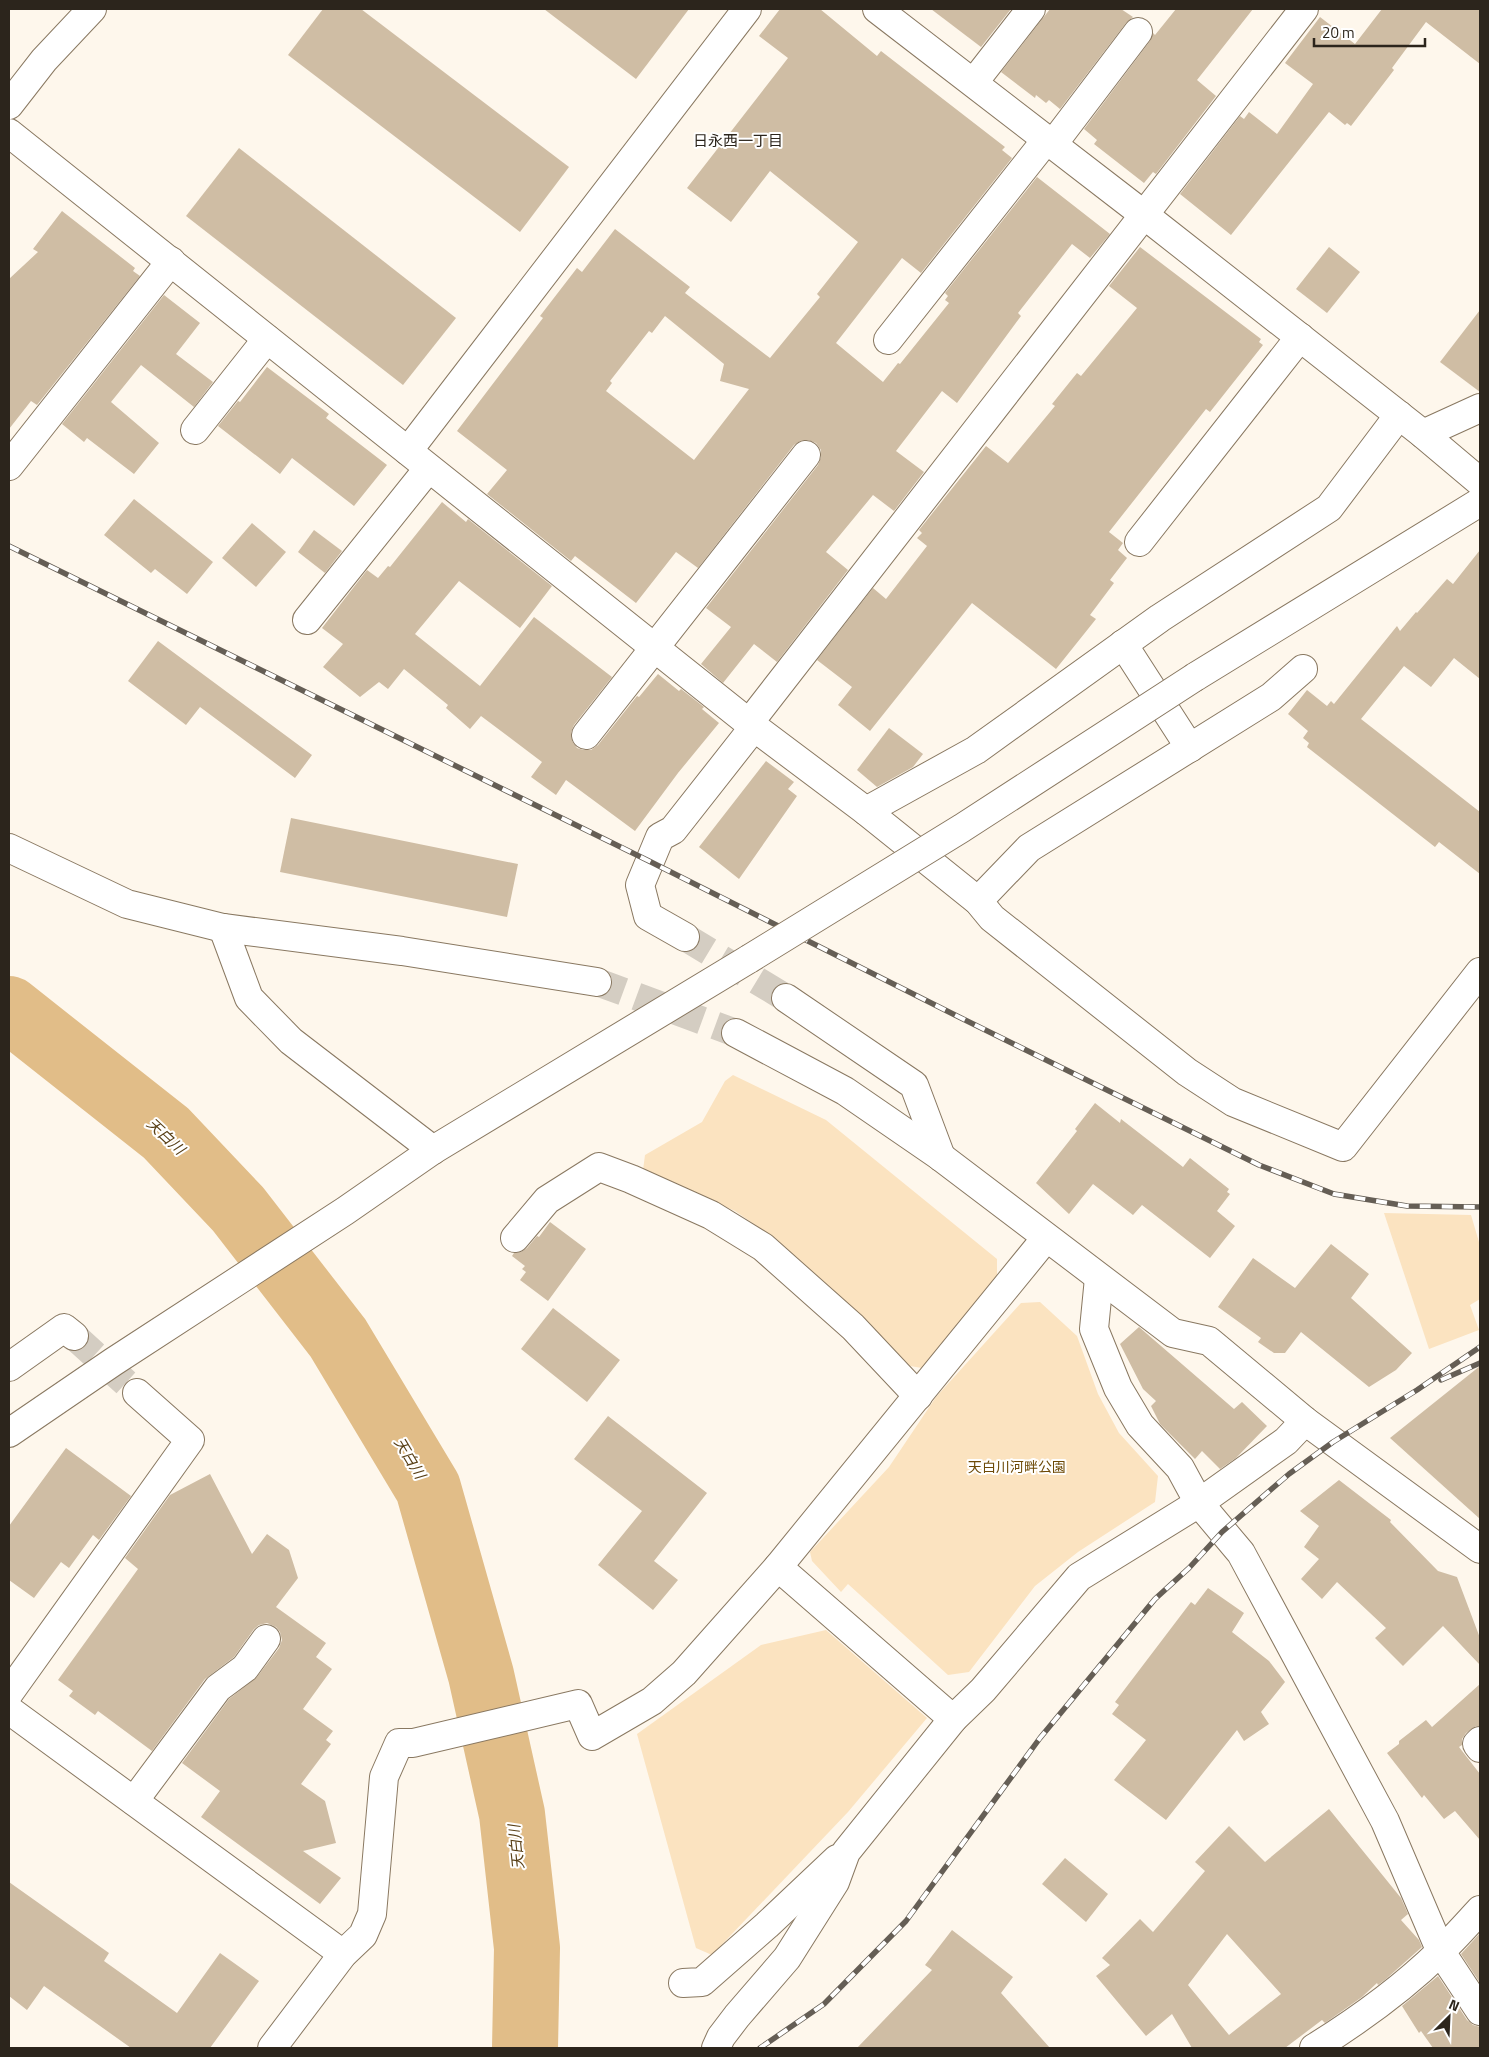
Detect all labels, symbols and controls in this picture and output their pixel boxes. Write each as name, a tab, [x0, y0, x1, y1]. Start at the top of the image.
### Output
scale bar	[1314, 15, 1425, 47]
text: 20 m	[1322, 21, 1355, 44]
district label: 日永西一丁目	[693, 129, 783, 152]
water label: 天白川	[142, 1112, 192, 1161]
water label: 天白川	[389, 1433, 432, 1485]
park label: 天白川河畔公園	[968, 1456, 1066, 1477]
water label: 天白川	[502, 1821, 530, 1871]
north arrow	[1424, 1992, 1474, 2042]
text: N	[1446, 1993, 1463, 2016]

